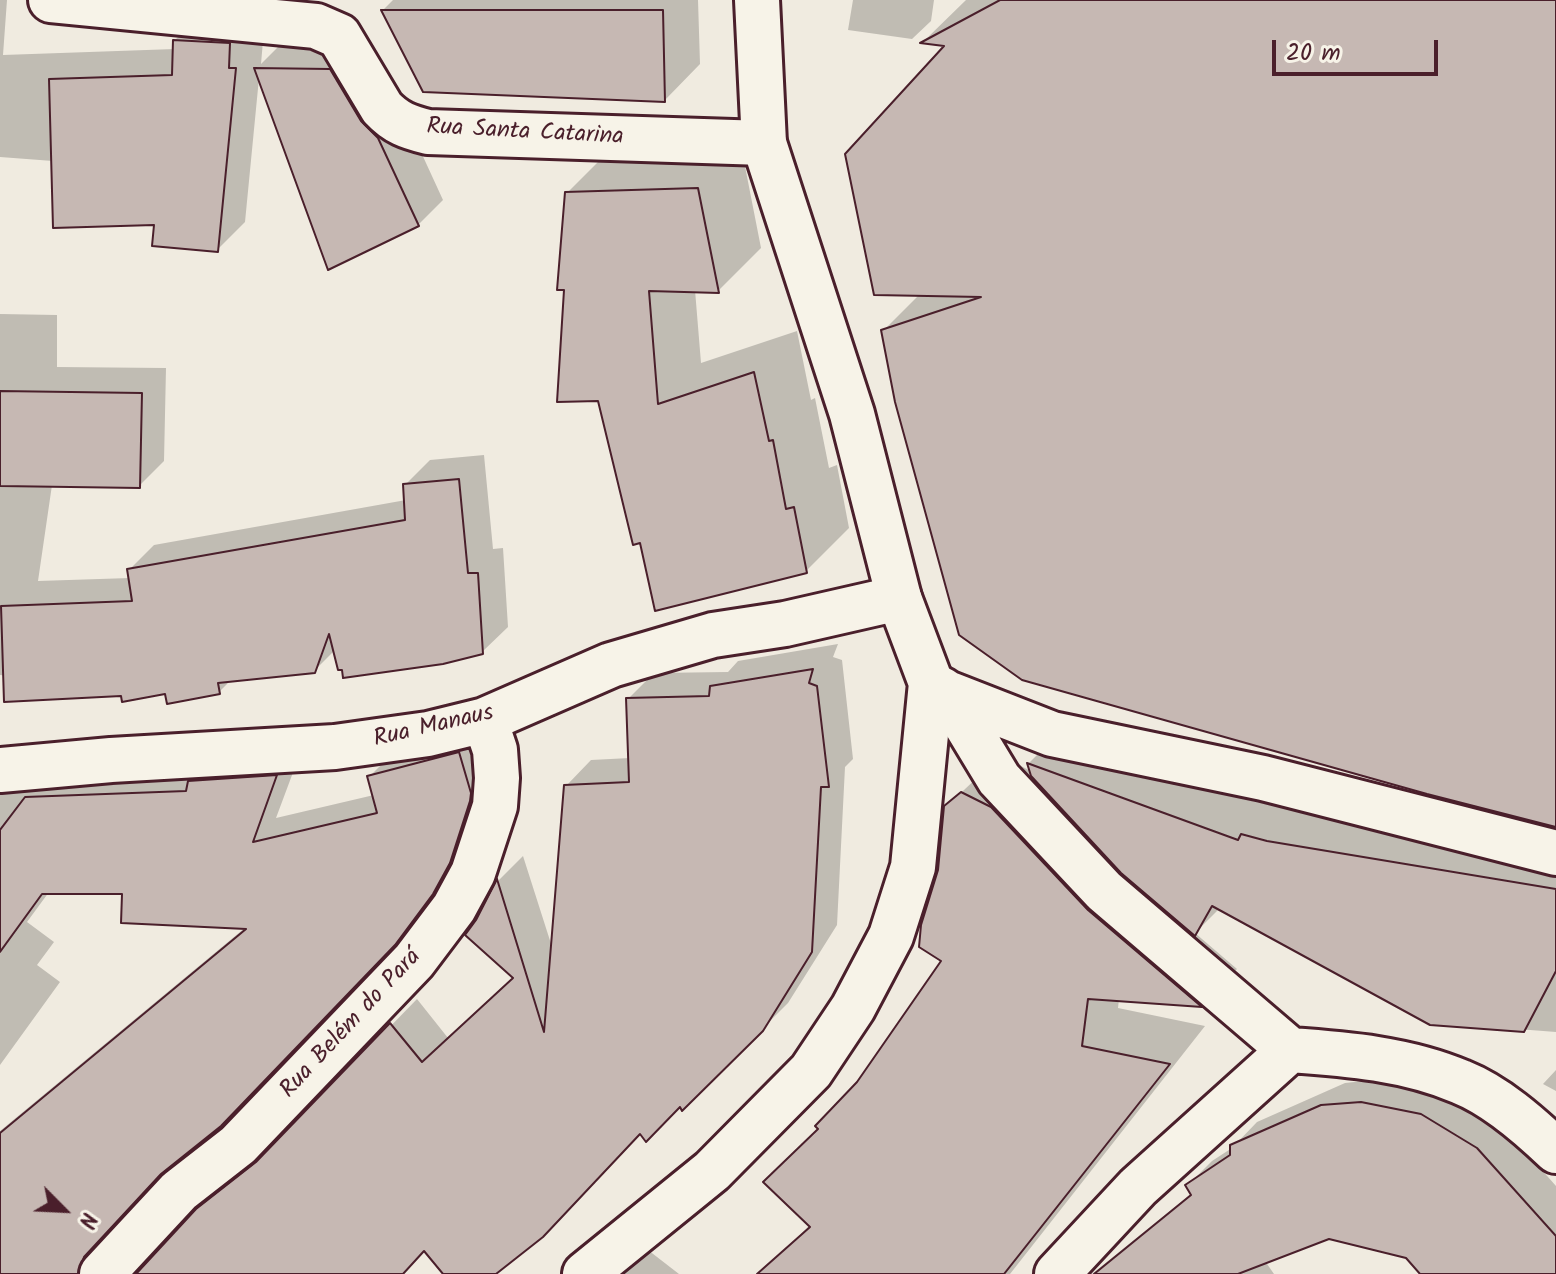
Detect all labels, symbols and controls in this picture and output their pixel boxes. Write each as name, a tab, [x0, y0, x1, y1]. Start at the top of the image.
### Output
scale bar	[1276, 24, 1442, 74]
text: 20 m	[1286, 34, 1341, 73]
street label: Rua Santa Catarina	[426, 114, 624, 154]
street label: Rua Manaus	[371, 700, 497, 756]
street label: Rua Belém do Pará	[275, 944, 429, 1106]
north arrow	[24, 1170, 104, 1250]
text: N	[68, 1206, 105, 1233]

